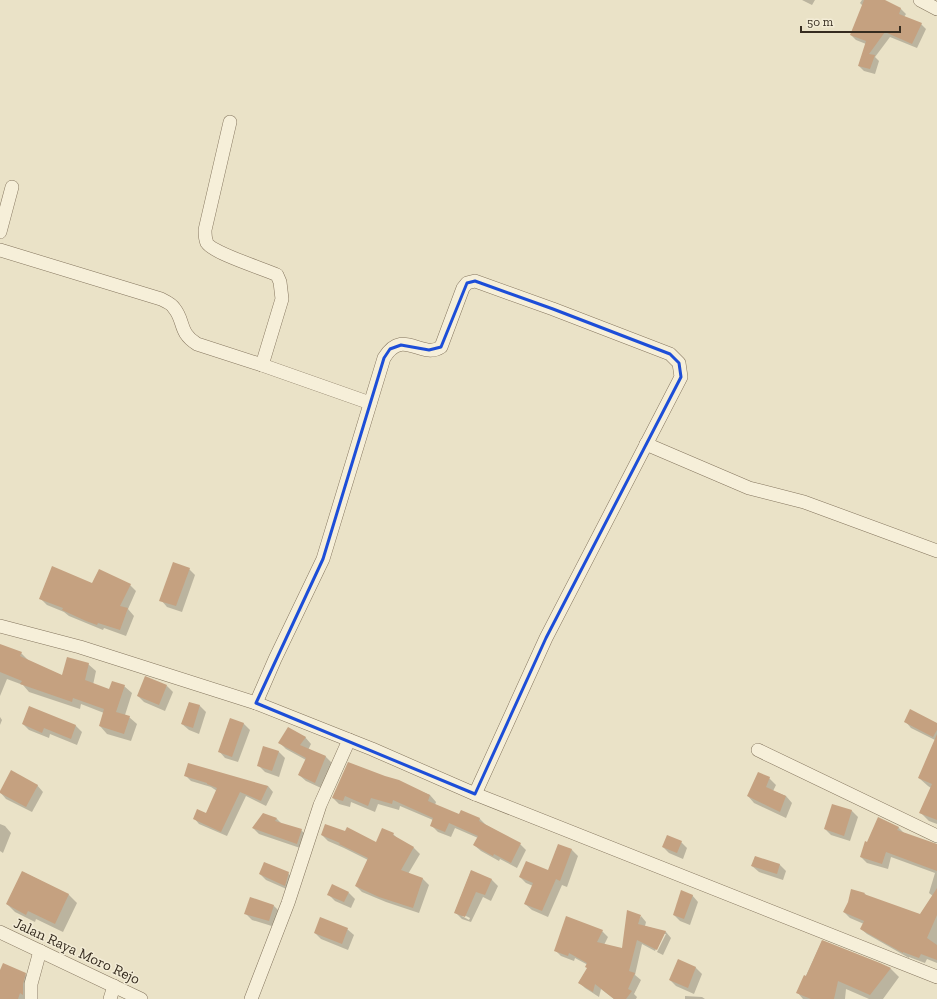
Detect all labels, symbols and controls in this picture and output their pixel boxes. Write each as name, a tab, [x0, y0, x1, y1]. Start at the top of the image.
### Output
scale bar	[801, 8, 900, 34]
text: 50 m	[807, 15, 834, 29]
street label: Jalan Raya Moro Rejo	[11, 914, 143, 988]

